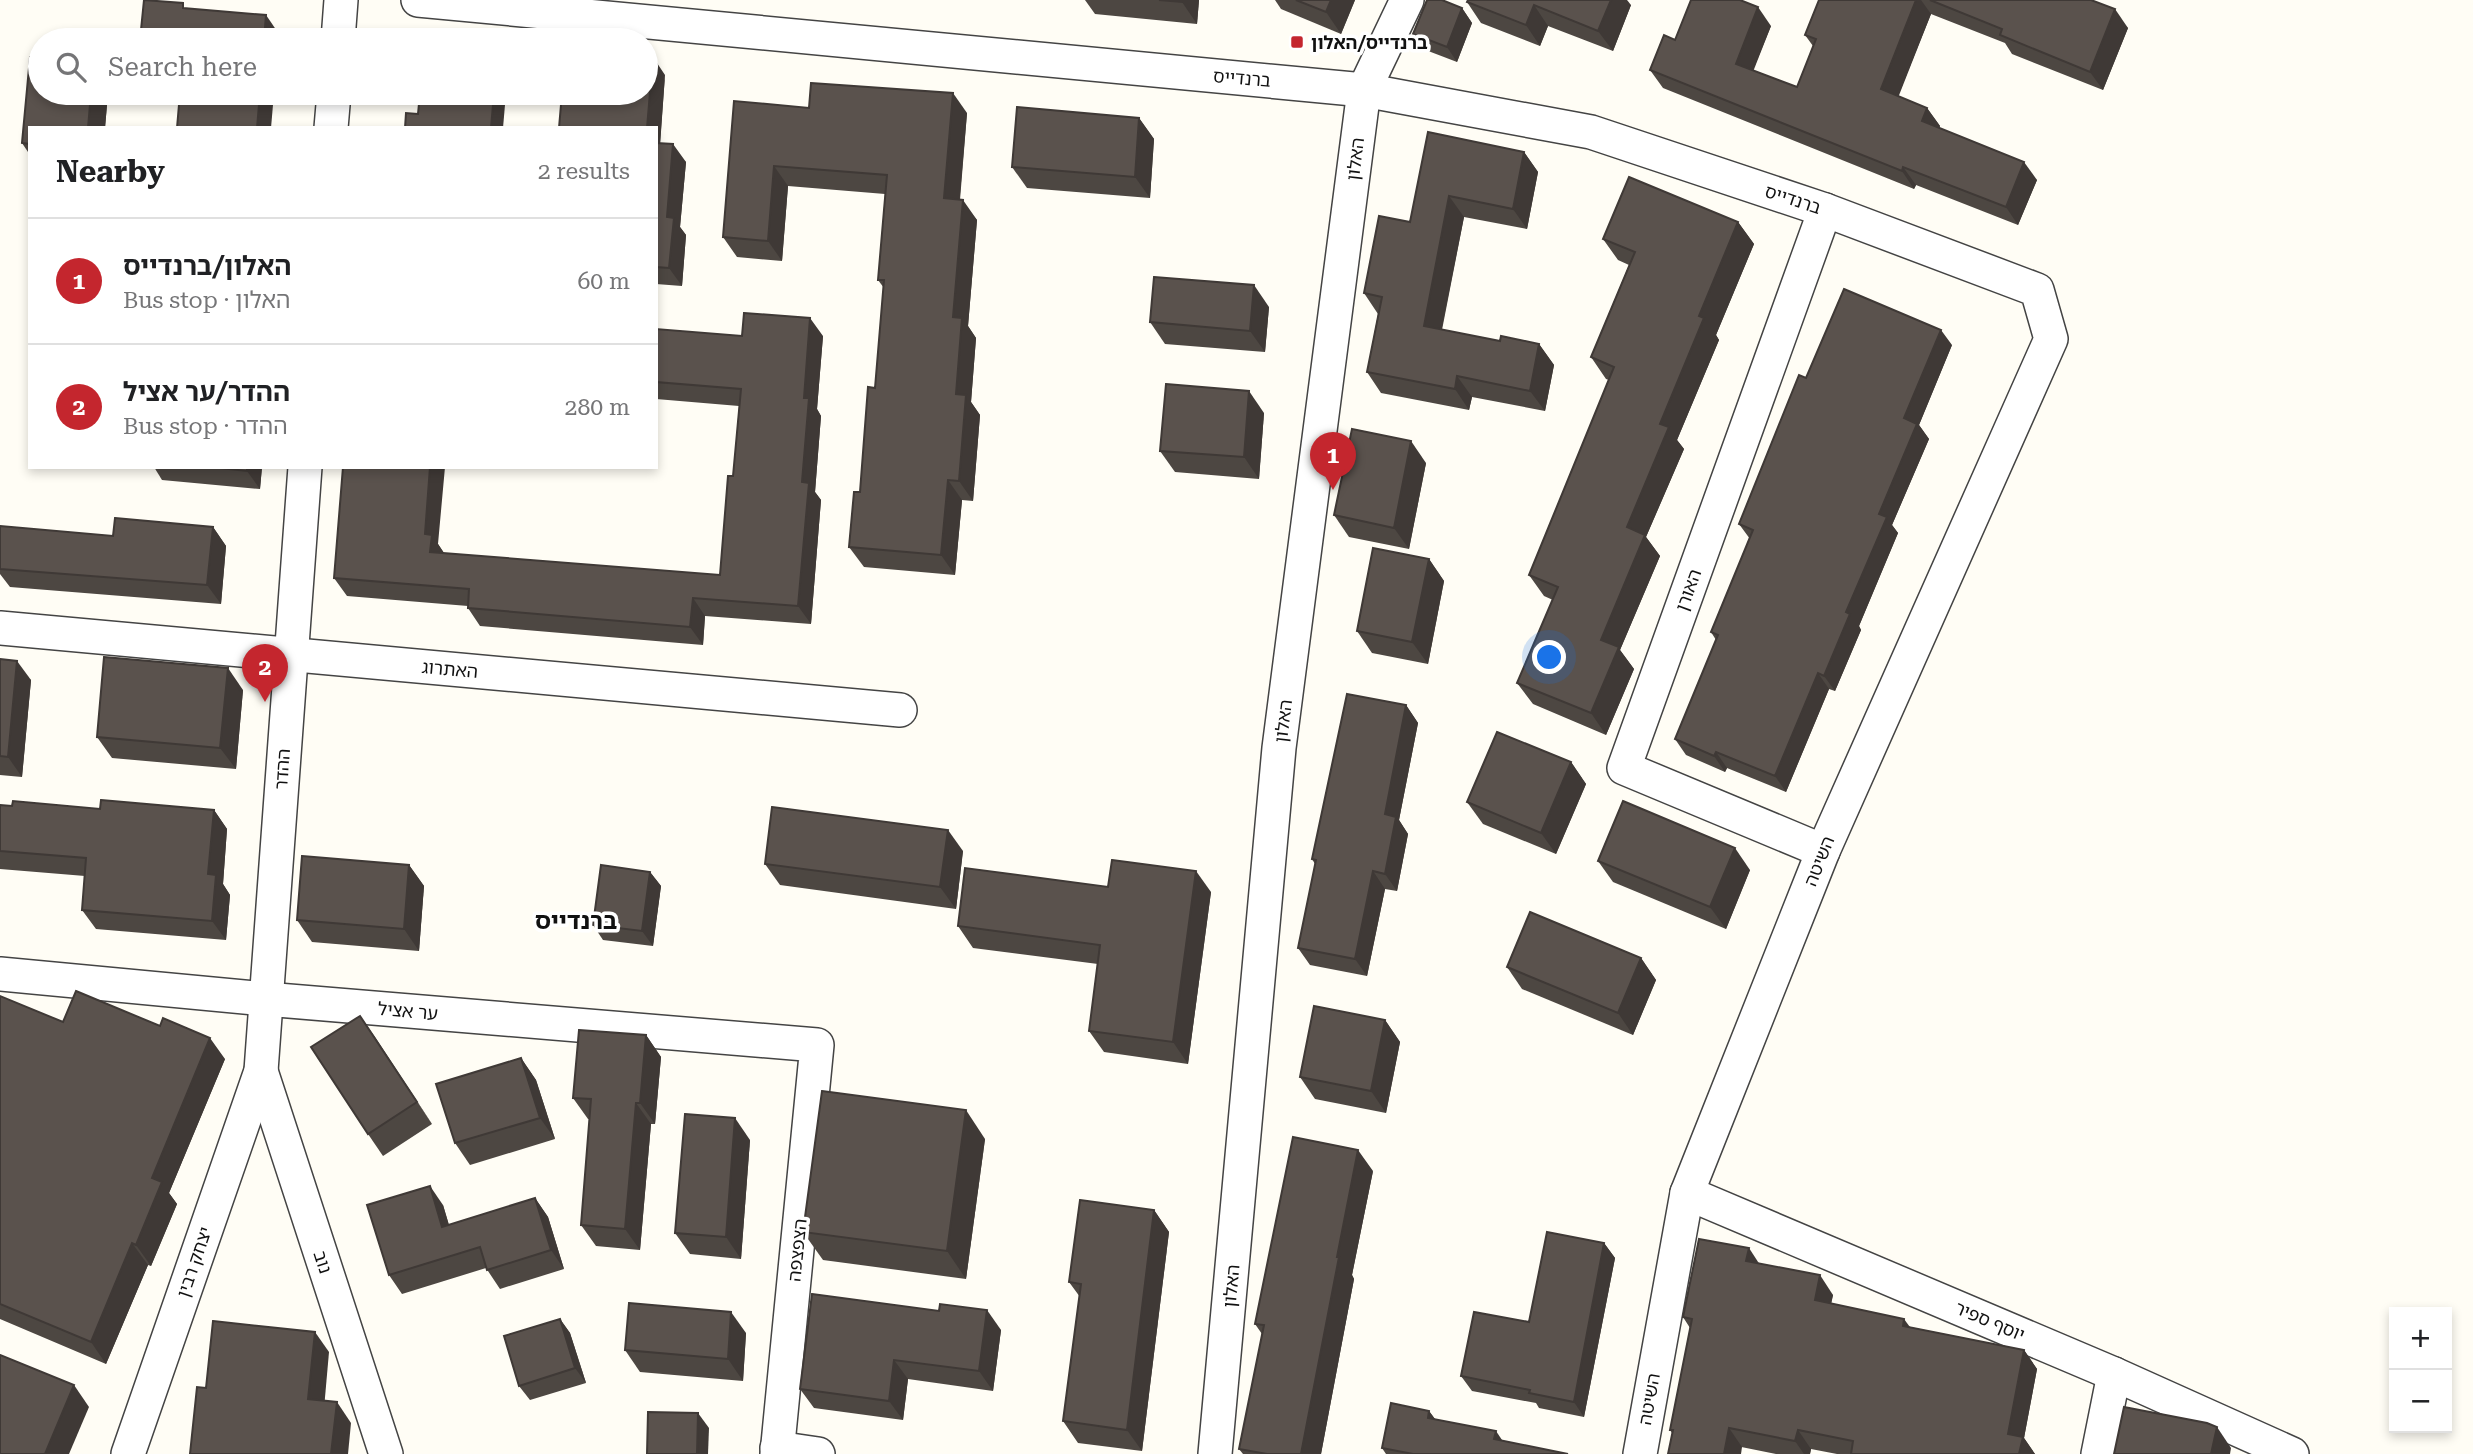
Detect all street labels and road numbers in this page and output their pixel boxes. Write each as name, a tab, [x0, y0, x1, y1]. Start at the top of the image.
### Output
street label: ברנדייס	[1212, 65, 1272, 91]
street label: האלון	[1342, 136, 1368, 182]
street label: ברנדייס	[1762, 180, 1824, 218]
street label: האורן	[1671, 566, 1705, 614]
street label: האתרוג	[421, 656, 479, 682]
street label: האלון	[1270, 698, 1296, 744]
street label: ההדר	[270, 748, 294, 790]
street label: השיטה	[1799, 833, 1839, 889]
street label: ער אציל	[377, 998, 439, 1024]
street label: הצפצפה	[783, 1217, 811, 1283]
street label: יצחק רבין	[172, 1224, 216, 1300]
street label: נוב	[310, 1248, 336, 1276]
street label: האלון	[1219, 1264, 1243, 1308]
street label: יוסף ספיר	[1952, 1297, 2028, 1345]
street label: השיטה	[1634, 1371, 1664, 1427]

